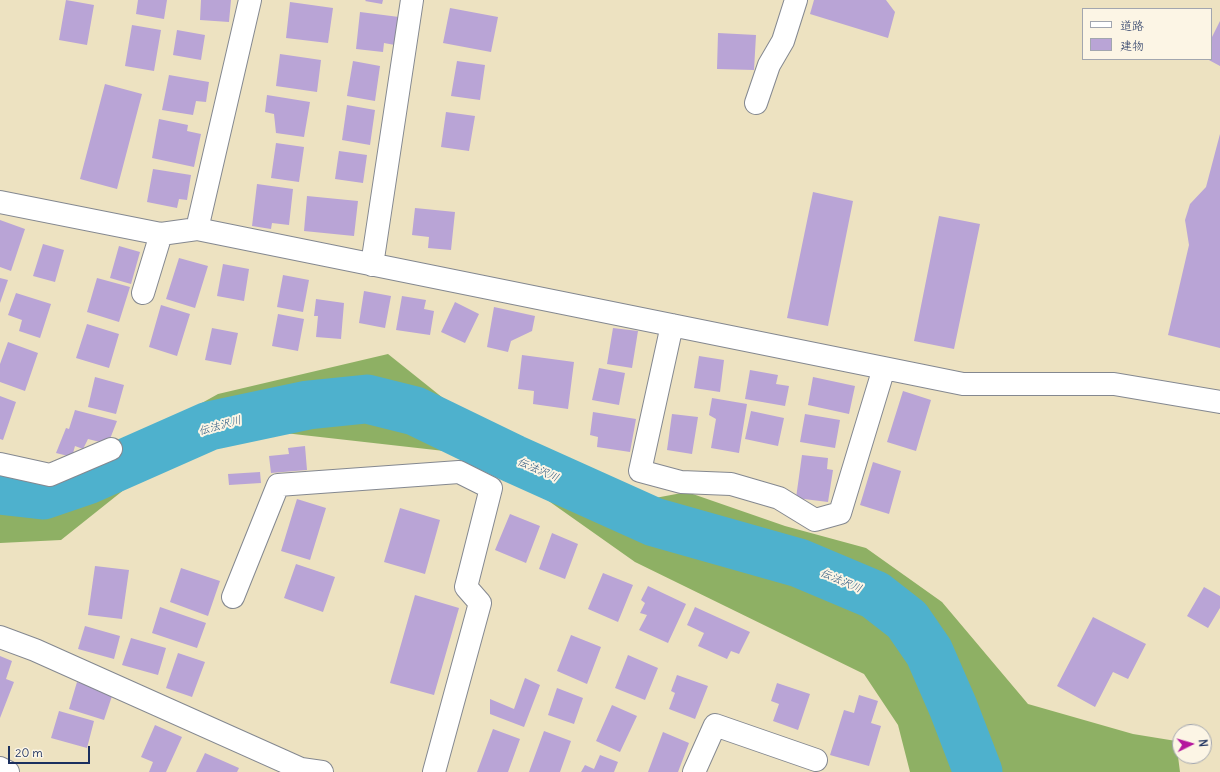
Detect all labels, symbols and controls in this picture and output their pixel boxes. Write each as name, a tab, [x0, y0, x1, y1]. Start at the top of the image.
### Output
legend	[1082, 8, 1212, 60]
text: 道路	[1120, 18, 1144, 33]
text: 建物	[1120, 38, 1144, 53]
water label: 伝法沢川	[197, 414, 243, 438]
water label: 伝法沢川	[515, 455, 561, 485]
water label: 伝法沢川	[818, 566, 864, 596]
north arrow	[1172, 724, 1212, 764]
scale bar	[10, 738, 92, 764]
text: N	[1196, 739, 1210, 747]
text: 20 m	[15, 745, 43, 760]

